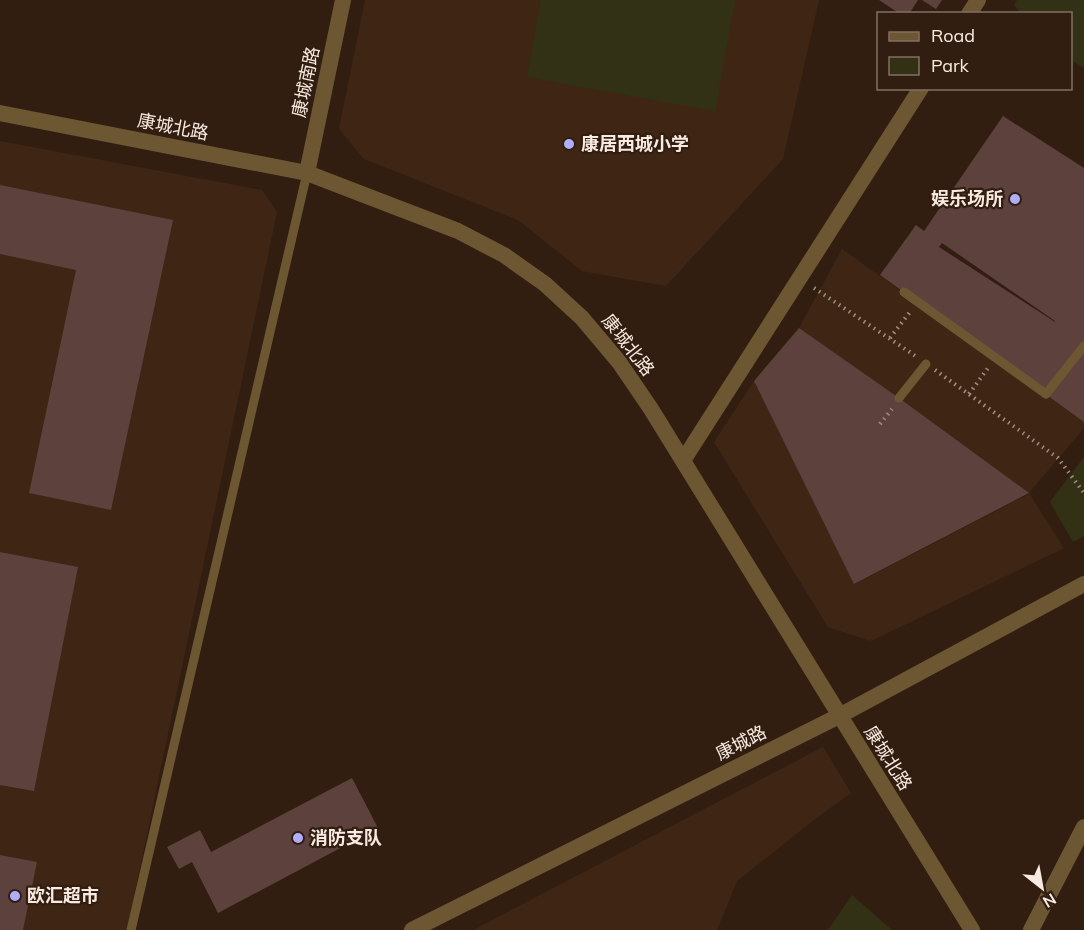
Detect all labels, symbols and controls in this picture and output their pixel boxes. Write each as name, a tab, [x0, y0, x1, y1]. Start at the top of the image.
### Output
legend	[877, 12, 1072, 90]
text: Road	[931, 24, 975, 47]
street label: 康城南路	[287, 44, 324, 120]
text: Park	[931, 54, 970, 77]
street label: 康城北路	[136, 108, 211, 145]
place label: 康居西城小学	[581, 132, 689, 155]
marker: 康居西城小学	[562, 137, 576, 151]
place label: 娱乐场所	[931, 187, 1003, 210]
marker: 娱乐场所	[1008, 192, 1022, 206]
street label: 康城北路	[597, 309, 660, 380]
street label: 康城路	[711, 720, 770, 765]
street label: 康城北路	[860, 721, 917, 794]
place label: 消防支队	[310, 826, 382, 849]
marker: 消防支队	[291, 831, 305, 845]
north arrow	[1012, 858, 1072, 918]
place label: 欧汇超市	[27, 884, 99, 907]
marker: 欧汇超市	[8, 889, 22, 903]
text: N	[1039, 889, 1060, 913]

